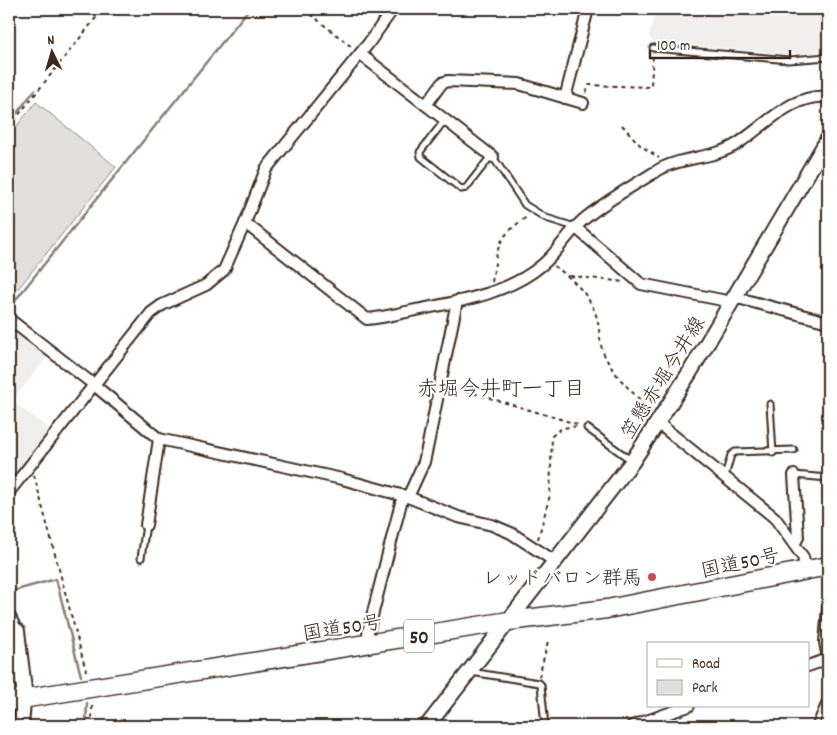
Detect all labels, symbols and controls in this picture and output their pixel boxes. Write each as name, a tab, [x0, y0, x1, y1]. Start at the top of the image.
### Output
north arrow	[28, 28, 78, 78]
scale bar	[650, 28, 790, 60]
text: N	[47, 31, 55, 51]
text: 100 m	[657, 36, 690, 58]
street label: 笠懸赤堀今井線	[616, 312, 714, 445]
district label: 赤堀今井町一丁目	[417, 376, 585, 406]
street label: 国道50号	[699, 543, 783, 587]
place label: レッドバロン群馬	[482, 566, 642, 594]
marker: レッドバロン群馬	[646, 571, 658, 583]
street label: 国道50号	[301, 610, 384, 650]
road number: 50	[404, 620, 434, 652]
legend	[647, 642, 810, 708]
text: Road	[692, 654, 720, 676]
text: Park	[692, 678, 718, 700]

